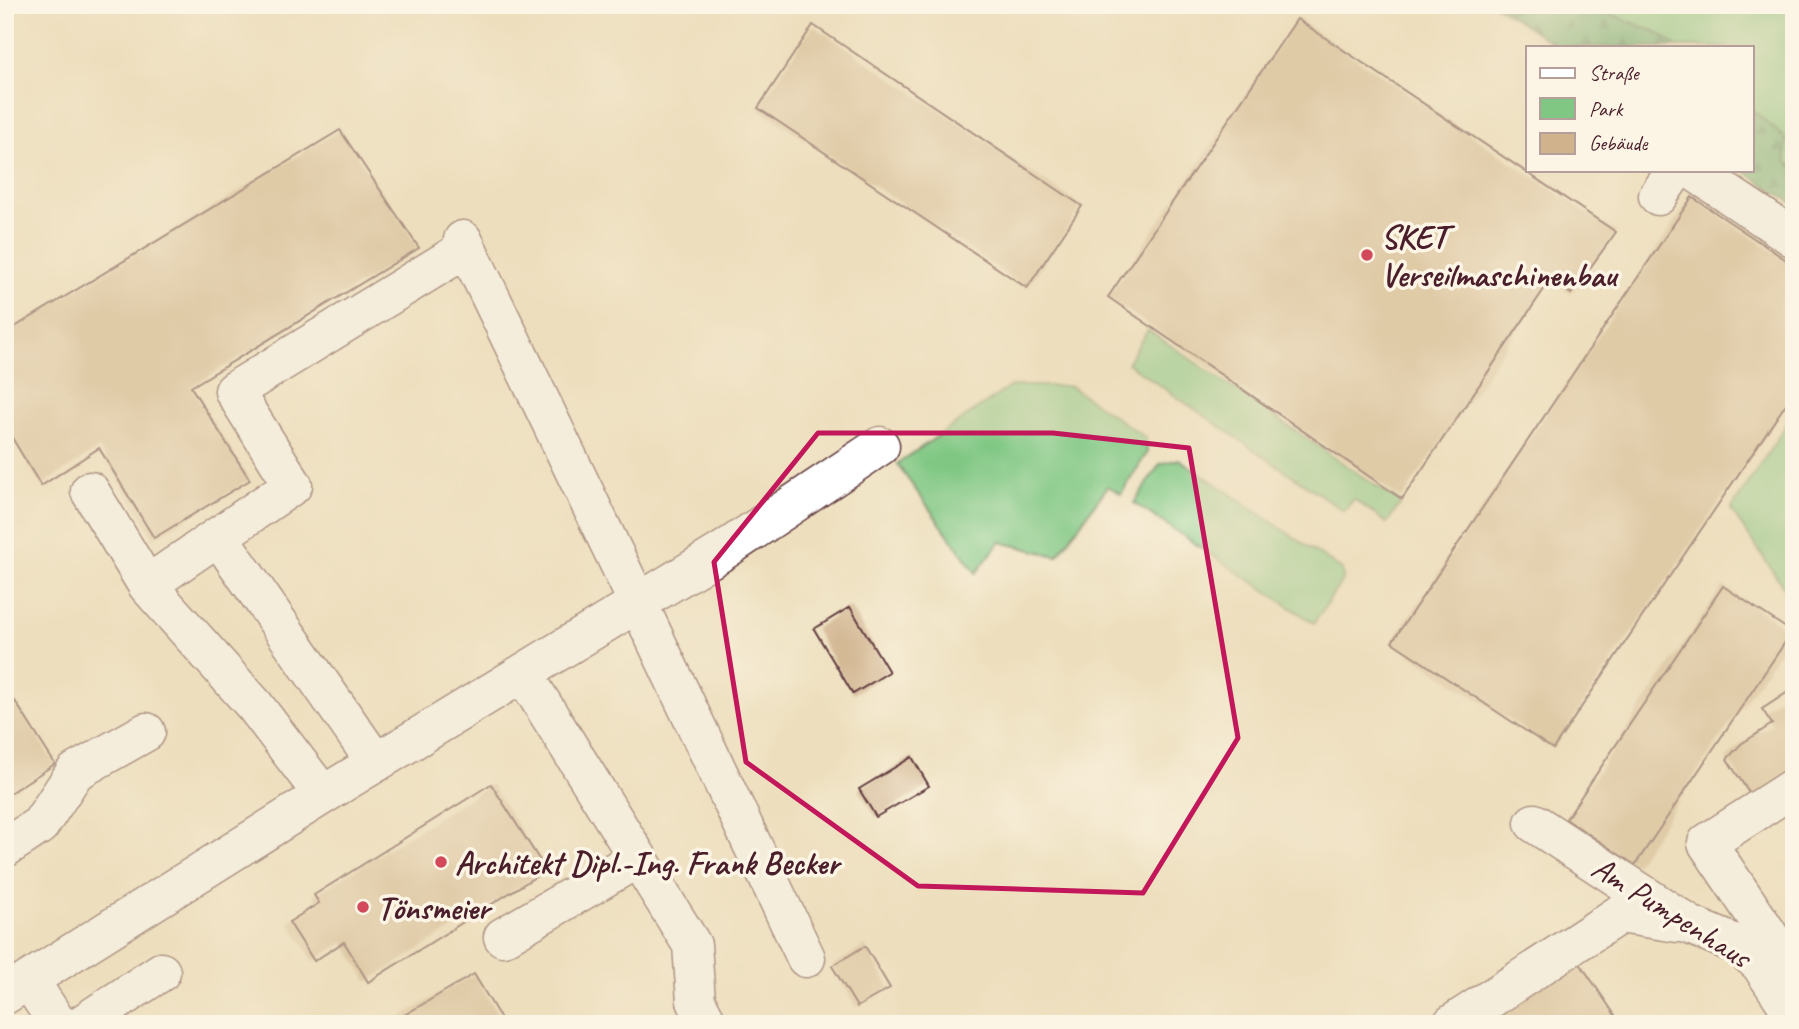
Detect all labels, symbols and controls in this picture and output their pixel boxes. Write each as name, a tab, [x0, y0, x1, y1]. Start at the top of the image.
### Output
legend	[1526, 46, 1754, 172]
text: Straße	[1589, 60, 1641, 86]
text: Park	[1589, 96, 1624, 122]
text: Gebäude	[1589, 130, 1648, 156]
place label: SKET Verseilmaschinenbau	[1381, 216, 1619, 296]
marker: SKET Verseilmaschinenbau	[1359, 247, 1375, 263]
place label: Architekt Dipl.-Ing. Frank Becker	[455, 842, 842, 884]
street label: Am Pumpenhaus	[1584, 846, 1761, 979]
marker: Architekt Dipl.-Ing. Frank Becker	[433, 854, 449, 870]
place label: Tönsmeier	[377, 887, 494, 929]
marker: Tönsmeier	[355, 899, 371, 915]

